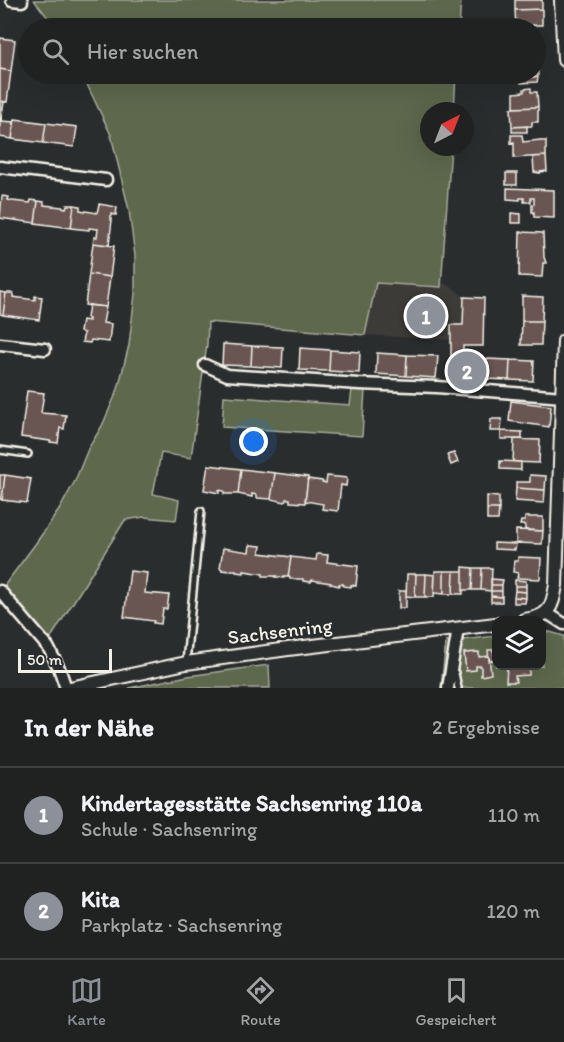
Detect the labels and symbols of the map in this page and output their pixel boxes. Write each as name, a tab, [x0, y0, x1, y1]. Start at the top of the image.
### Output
north arrow	[420, 102, 474, 156]
pin: 1	[406, 294, 446, 338]
pin: 2	[448, 348, 486, 394]
your location	[239, 427, 268, 456]
street label: Sachsenring	[226, 613, 334, 649]
scale bar	[18, 646, 112, 674]

